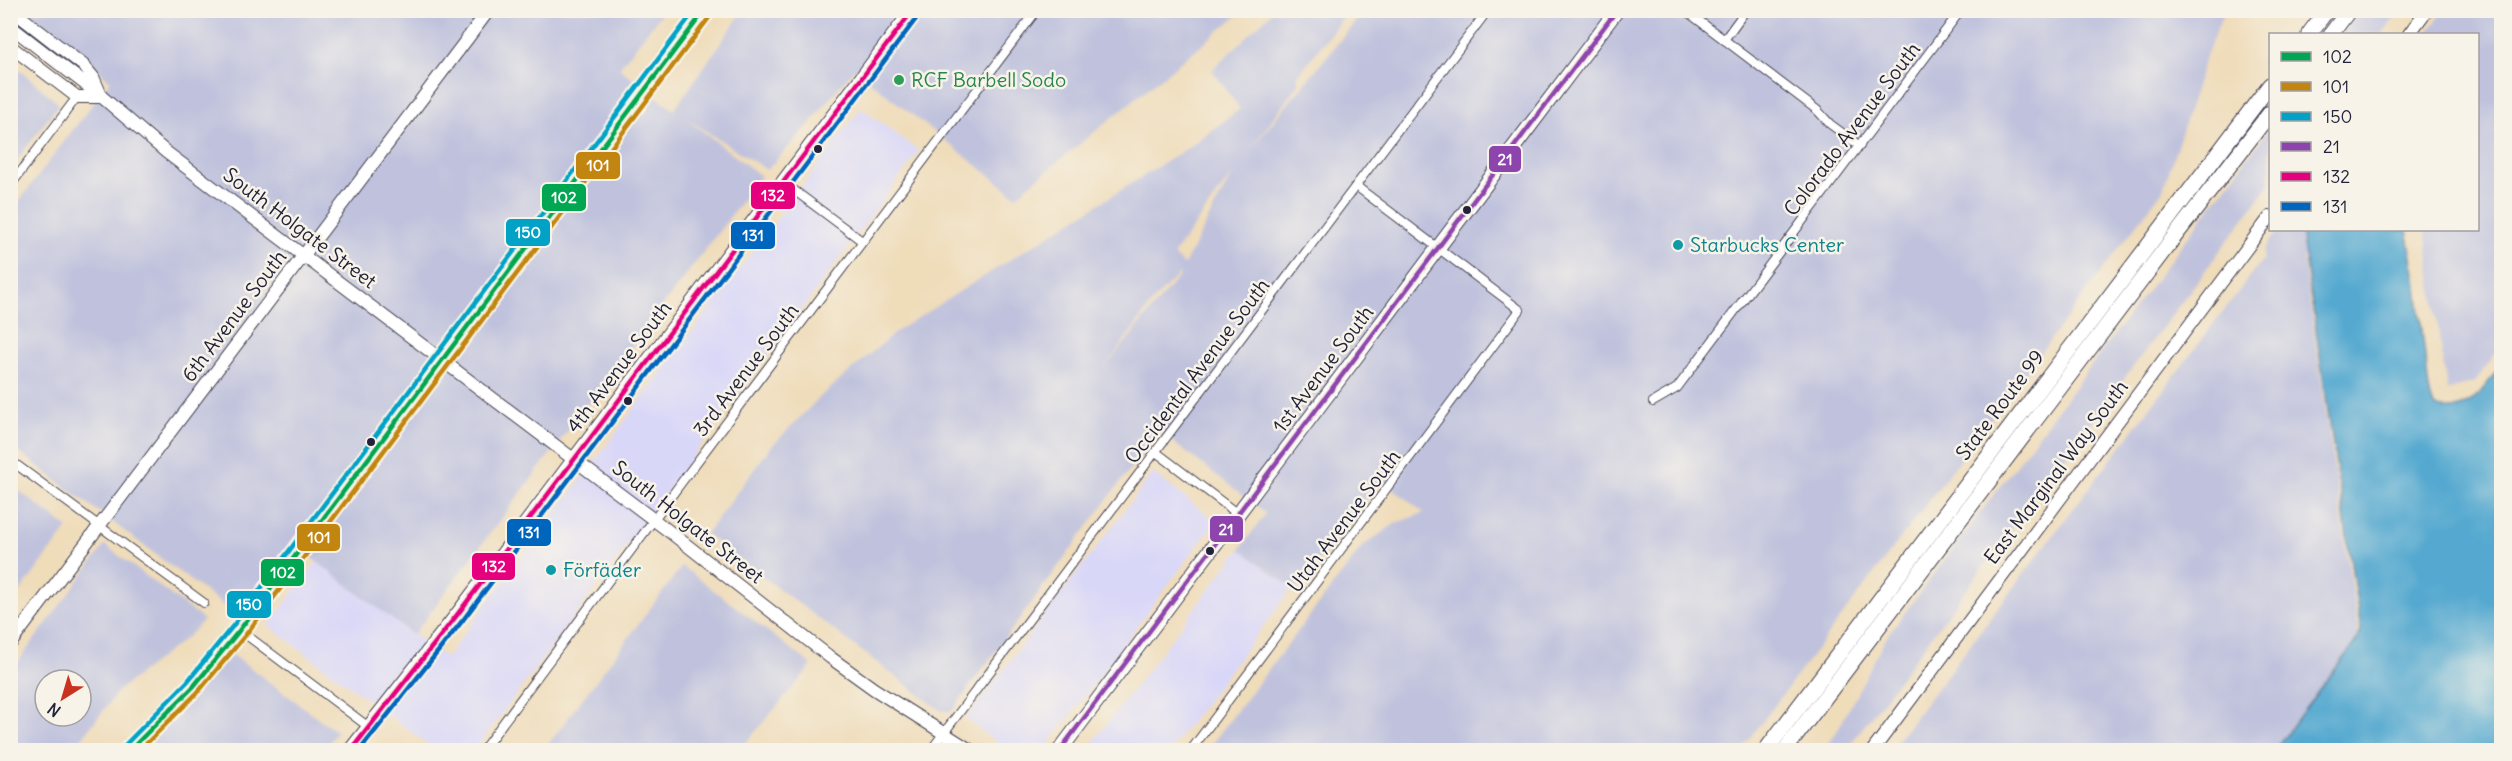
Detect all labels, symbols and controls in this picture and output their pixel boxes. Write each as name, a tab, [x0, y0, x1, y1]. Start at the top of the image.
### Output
legend	[2269, 33, 2479, 231]
street label: Colorado Avenue South	[1778, 37, 1925, 221]
text: 102	[2323, 45, 2352, 68]
place label: RCF Barbell Sodo	[911, 67, 1066, 92]
marker: RCF Barbell Sodo	[892, 73, 906, 87]
text: 101	[2323, 75, 2349, 98]
text: 150	[2323, 105, 2352, 128]
text: 21	[2323, 135, 2340, 158]
unlabelled marker	[812, 143, 824, 155]
line badge: 21	[1488, 145, 1522, 173]
text: 21	[1497, 149, 1513, 169]
line badge: 101	[575, 151, 621, 180]
text: 101	[586, 155, 610, 175]
street label: South Holgate Street	[219, 162, 382, 293]
text: 132	[2323, 165, 2350, 188]
line badge: 132	[750, 181, 796, 210]
line badge: 102	[541, 183, 587, 212]
text: 132	[761, 185, 785, 205]
text: 102	[551, 187, 577, 207]
text: 131	[2323, 195, 2347, 218]
unlabelled marker	[1461, 204, 1473, 216]
line badge: 150	[505, 218, 551, 247]
line badge: 131	[730, 221, 776, 250]
text: 150	[515, 222, 541, 242]
text: 131	[742, 225, 764, 245]
place label: Starbucks Center	[1690, 232, 1844, 257]
marker: Starbucks Center	[1671, 238, 1685, 252]
street label: 6th Avenue South	[176, 245, 291, 387]
street label: Occidental Avenue South	[1119, 273, 1274, 468]
street label: 4th Avenue South	[561, 296, 676, 438]
street label: 3rd Avenue South	[687, 298, 804, 441]
street label: 1st Avenue South	[1267, 300, 1379, 437]
street label: State Route 99	[1950, 345, 2049, 465]
street label: East Marginal Way South	[1978, 375, 2133, 569]
unlabelled marker	[622, 395, 634, 407]
unlabelled marker	[365, 436, 377, 448]
street label: Utah Avenue South	[1282, 444, 1405, 597]
street label: South Holgate Street	[608, 455, 769, 589]
line badge: 21	[1209, 515, 1244, 543]
line badge: 131	[506, 518, 552, 547]
text: 21	[1218, 519, 1234, 539]
text: 131	[518, 522, 540, 542]
line badge: 101	[296, 523, 341, 552]
text: 101	[307, 527, 331, 547]
unlabelled marker	[1204, 545, 1216, 557]
line badge: 132	[471, 552, 516, 581]
text: 132	[482, 556, 506, 576]
place label: Förfäder	[563, 557, 641, 582]
line badge: 102	[260, 558, 305, 587]
text: 102	[270, 562, 296, 582]
marker: Förfäder	[544, 563, 558, 577]
line badge: 150	[226, 590, 272, 619]
text: 150	[236, 594, 262, 614]
north arrow	[33, 668, 93, 728]
text: N	[44, 699, 64, 721]

